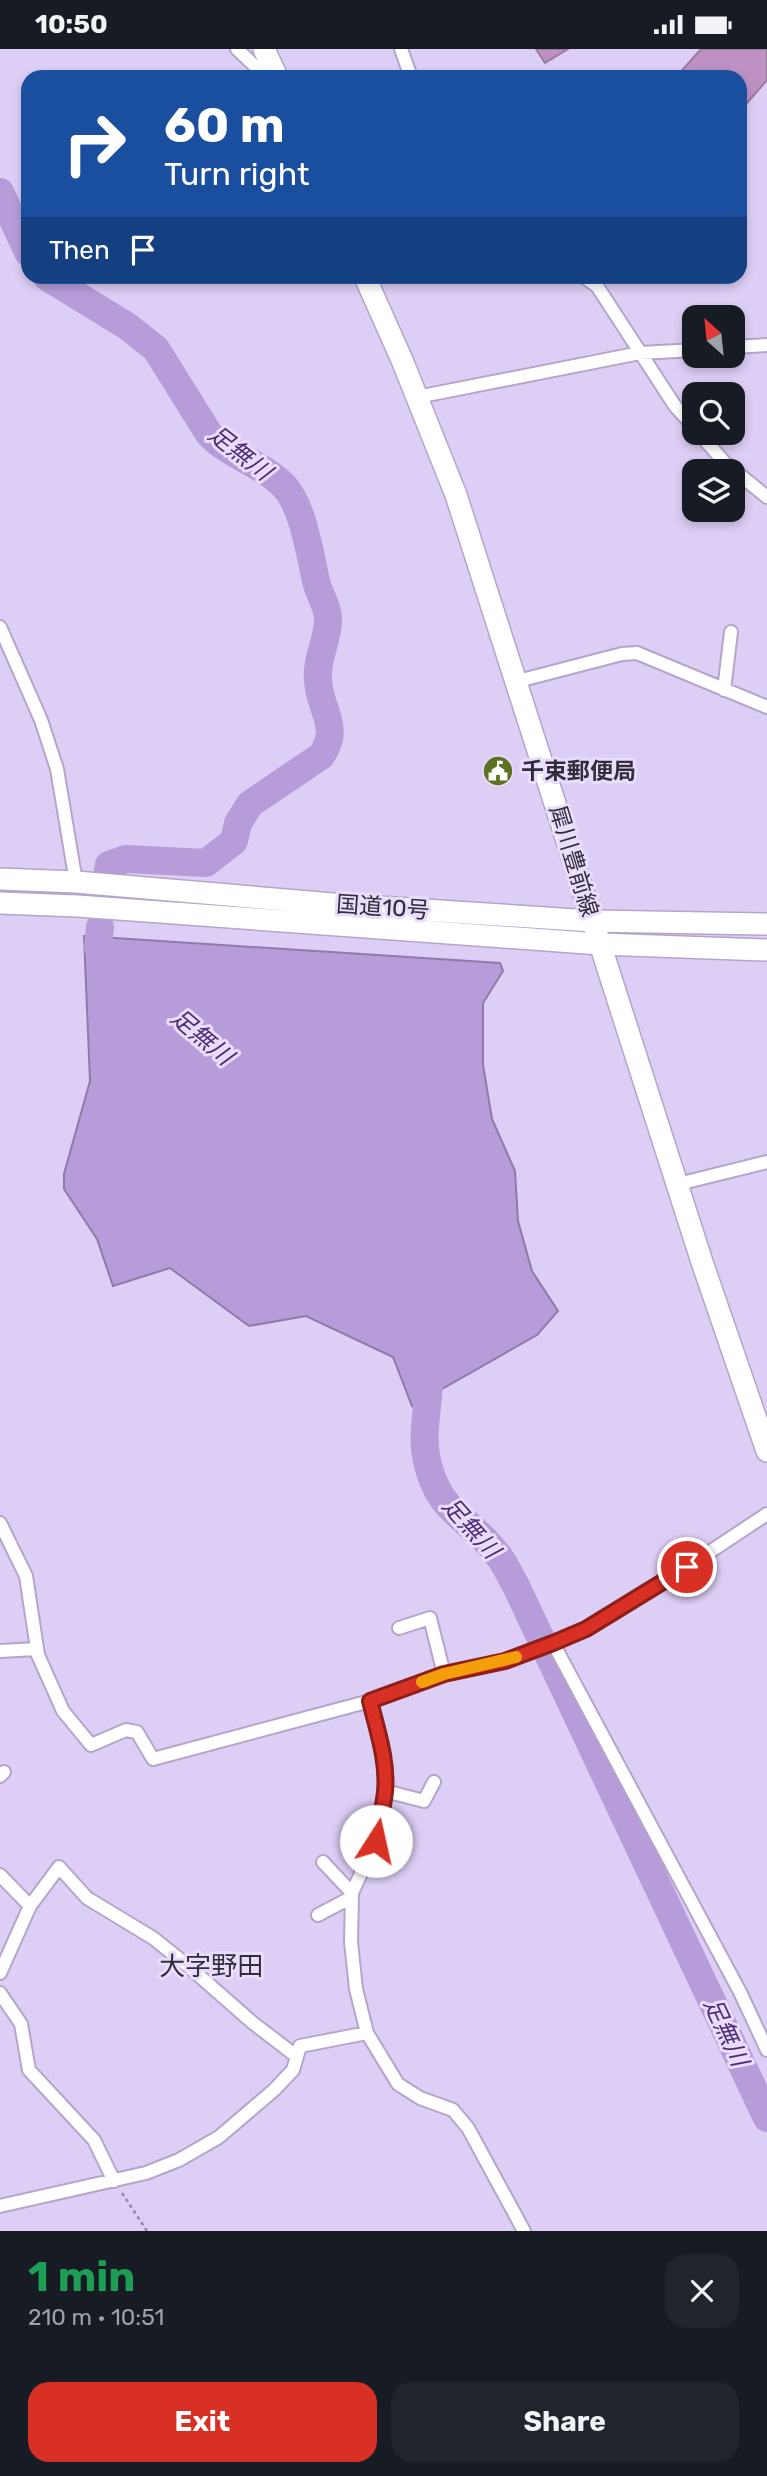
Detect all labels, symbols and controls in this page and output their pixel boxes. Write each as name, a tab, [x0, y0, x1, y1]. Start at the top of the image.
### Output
text: 10:50	[35, 9, 108, 40]
text: 60 m	[164, 96, 285, 154]
icon: right	[49, 98, 140, 189]
text: Turn right	[164, 155, 309, 193]
icon: arrive	[124, 231, 162, 269]
text: Then	[49, 235, 110, 266]
north arrow	[682, 305, 746, 367]
map controls	[682, 305, 745, 522]
button: search	[682, 382, 745, 445]
water label: 足無川	[203, 420, 279, 488]
button: layers	[682, 459, 745, 522]
public building icon: 千束郵便局	[481, 754, 515, 788]
place label: 千束郵便局	[521, 757, 636, 785]
street label: 犀川豊前線	[544, 802, 604, 920]
street label: 国道10号	[335, 890, 431, 924]
water label: 足無川	[165, 1003, 241, 1073]
water label: 足無川	[437, 1492, 508, 1566]
pin	[657, 1537, 717, 1597]
icon: arrive	[668, 1548, 706, 1586]
position arrow	[339, 1804, 413, 1878]
district label: 大字野田	[159, 1951, 263, 1982]
water label: 足無川	[698, 1993, 755, 2073]
text: 1 min	[28, 2252, 135, 2302]
button: close	[665, 2254, 739, 2328]
text: 210 m · 10:51	[28, 2303, 164, 2331]
button: Exit	[28, 2382, 377, 2462]
button: Share	[391, 2382, 739, 2462]

